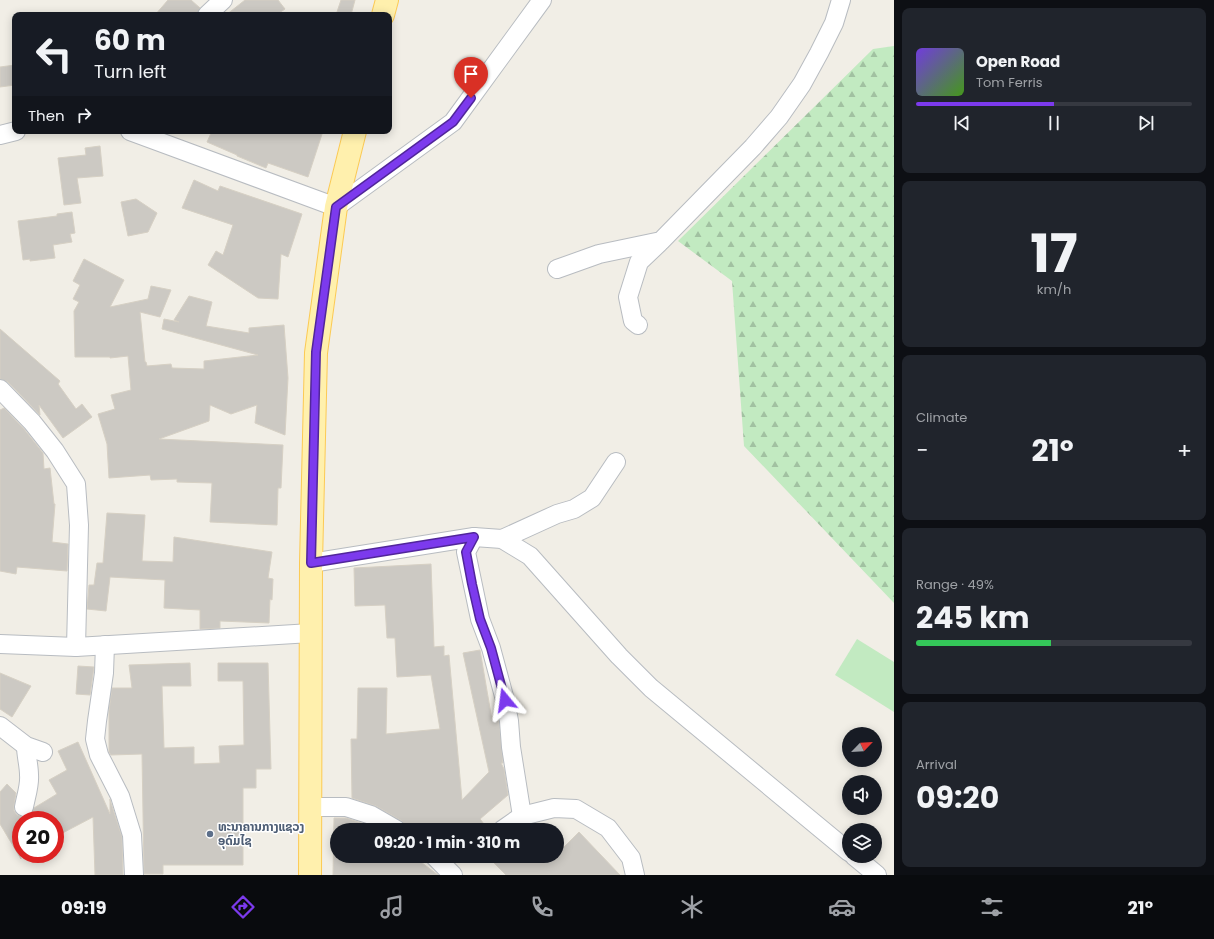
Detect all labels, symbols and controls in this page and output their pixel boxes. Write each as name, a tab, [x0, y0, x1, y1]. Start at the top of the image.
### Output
text: 60 m	[94, 21, 166, 60]
icon: left	[28, 28, 80, 80]
text: Open Road	[976, 51, 1060, 72]
pin	[454, 57, 488, 98]
text: Turn left	[94, 59, 166, 84]
icon: arrive	[460, 63, 482, 85]
text: Tom Ferris	[976, 73, 1043, 92]
icon: right	[73, 104, 95, 126]
text: Then	[28, 105, 65, 126]
icon: previous	[951, 112, 973, 134]
icon: pause	[1043, 112, 1065, 134]
icon: next	[1135, 112, 1157, 134]
text: 17	[1030, 217, 1078, 290]
text: km/h	[1037, 280, 1071, 299]
text: Climate	[916, 408, 967, 427]
text: 21°	[1031, 429, 1074, 472]
text: −	[916, 435, 928, 466]
text: +	[1177, 435, 1192, 466]
text: Range · 49%	[916, 575, 994, 594]
text: 245 km	[916, 596, 1030, 639]
position arrow	[484, 679, 526, 721]
north arrow	[842, 727, 882, 767]
map controls	[842, 727, 882, 863]
text: Arrival	[916, 755, 957, 774]
button: sound	[842, 775, 882, 815]
text: 09:20	[916, 776, 999, 819]
speed limit sign: 20	[12, 811, 64, 863]
place label: ທະນາຄານກາງແຊວງ ອຸດົມໄຊ	[218, 818, 305, 849]
button: layers	[842, 823, 882, 863]
marker: ທະນາຄານກາງແຊວງ ອຸດົມໄຊ	[205, 829, 215, 839]
text: 09:20 · 1 min · 310 m	[374, 832, 520, 853]
icon: directions	[229, 893, 257, 921]
icon: music	[378, 893, 406, 921]
icon: phone	[528, 893, 556, 921]
icon: climate	[678, 893, 706, 921]
icon: car	[828, 893, 856, 921]
icon: filters	[978, 893, 1006, 921]
text: 09:19	[61, 895, 107, 920]
text: 21°	[1128, 895, 1153, 920]

